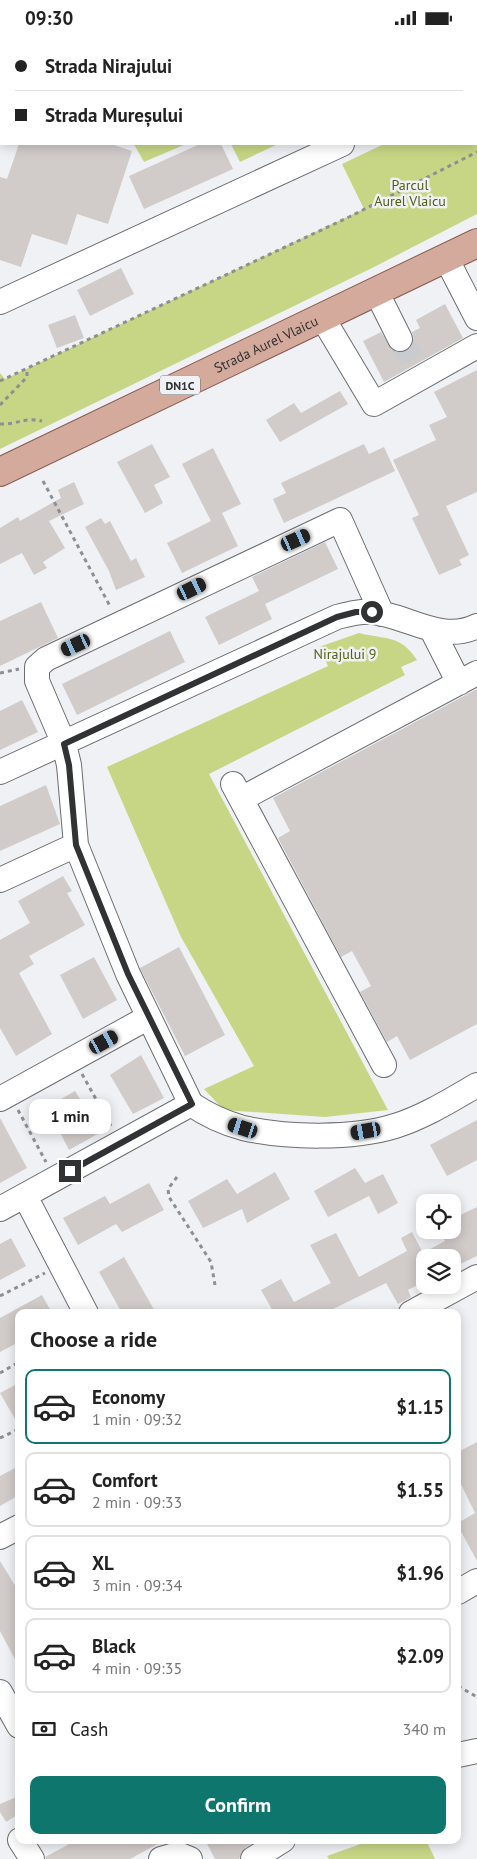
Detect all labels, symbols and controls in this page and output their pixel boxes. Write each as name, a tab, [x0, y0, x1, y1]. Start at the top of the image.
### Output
text: 09:30	[25, 6, 73, 30]
text: Strada Nirajului	[45, 54, 172, 78]
text: Strada Mureșului	[45, 103, 183, 127]
park label: Parcul Aurel Vlaicu	[374, 176, 446, 210]
street label: Strada Aurel Vlaicu	[211, 312, 321, 377]
road number: DN1C	[160, 375, 200, 395]
car	[279, 527, 312, 553]
car	[175, 576, 208, 602]
route start	[361, 601, 383, 623]
car	[59, 632, 92, 658]
park label: Nirajului 9	[314, 645, 376, 663]
car	[87, 1028, 120, 1056]
callout: 1 min	[29, 1099, 111, 1133]
text: 1 min	[50, 1106, 90, 1126]
car	[226, 1116, 259, 1140]
car	[349, 1121, 382, 1141]
route end	[59, 1160, 81, 1182]
map controls	[416, 1194, 461, 1294]
button: locate	[416, 1194, 461, 1239]
button: layers	[416, 1249, 461, 1294]
text: Choose a ride	[30, 1325, 157, 1353]
icon: car	[32, 1384, 77, 1429]
text: Economy	[92, 1385, 165, 1409]
text: $1.15	[396, 1395, 444, 1419]
text: 1 min · 09:32	[92, 1409, 182, 1429]
icon: car	[32, 1467, 77, 1512]
text: Comfort	[92, 1468, 158, 1492]
text: $1.55	[396, 1478, 444, 1502]
text: 2 min · 09:33	[92, 1492, 182, 1512]
icon: car	[32, 1550, 77, 1595]
text: XL	[92, 1551, 114, 1575]
text: $1.96	[396, 1561, 444, 1585]
text: 3 min · 09:34	[92, 1575, 182, 1595]
icon: car	[32, 1633, 77, 1678]
text: Black	[92, 1634, 136, 1658]
text: $2.09	[396, 1644, 444, 1668]
text: 4 min · 09:35	[92, 1658, 182, 1678]
icon: cash	[30, 1715, 58, 1743]
text: Cash	[70, 1717, 108, 1741]
text: 340 m	[403, 1719, 446, 1739]
button: Confirm	[30, 1776, 446, 1834]

